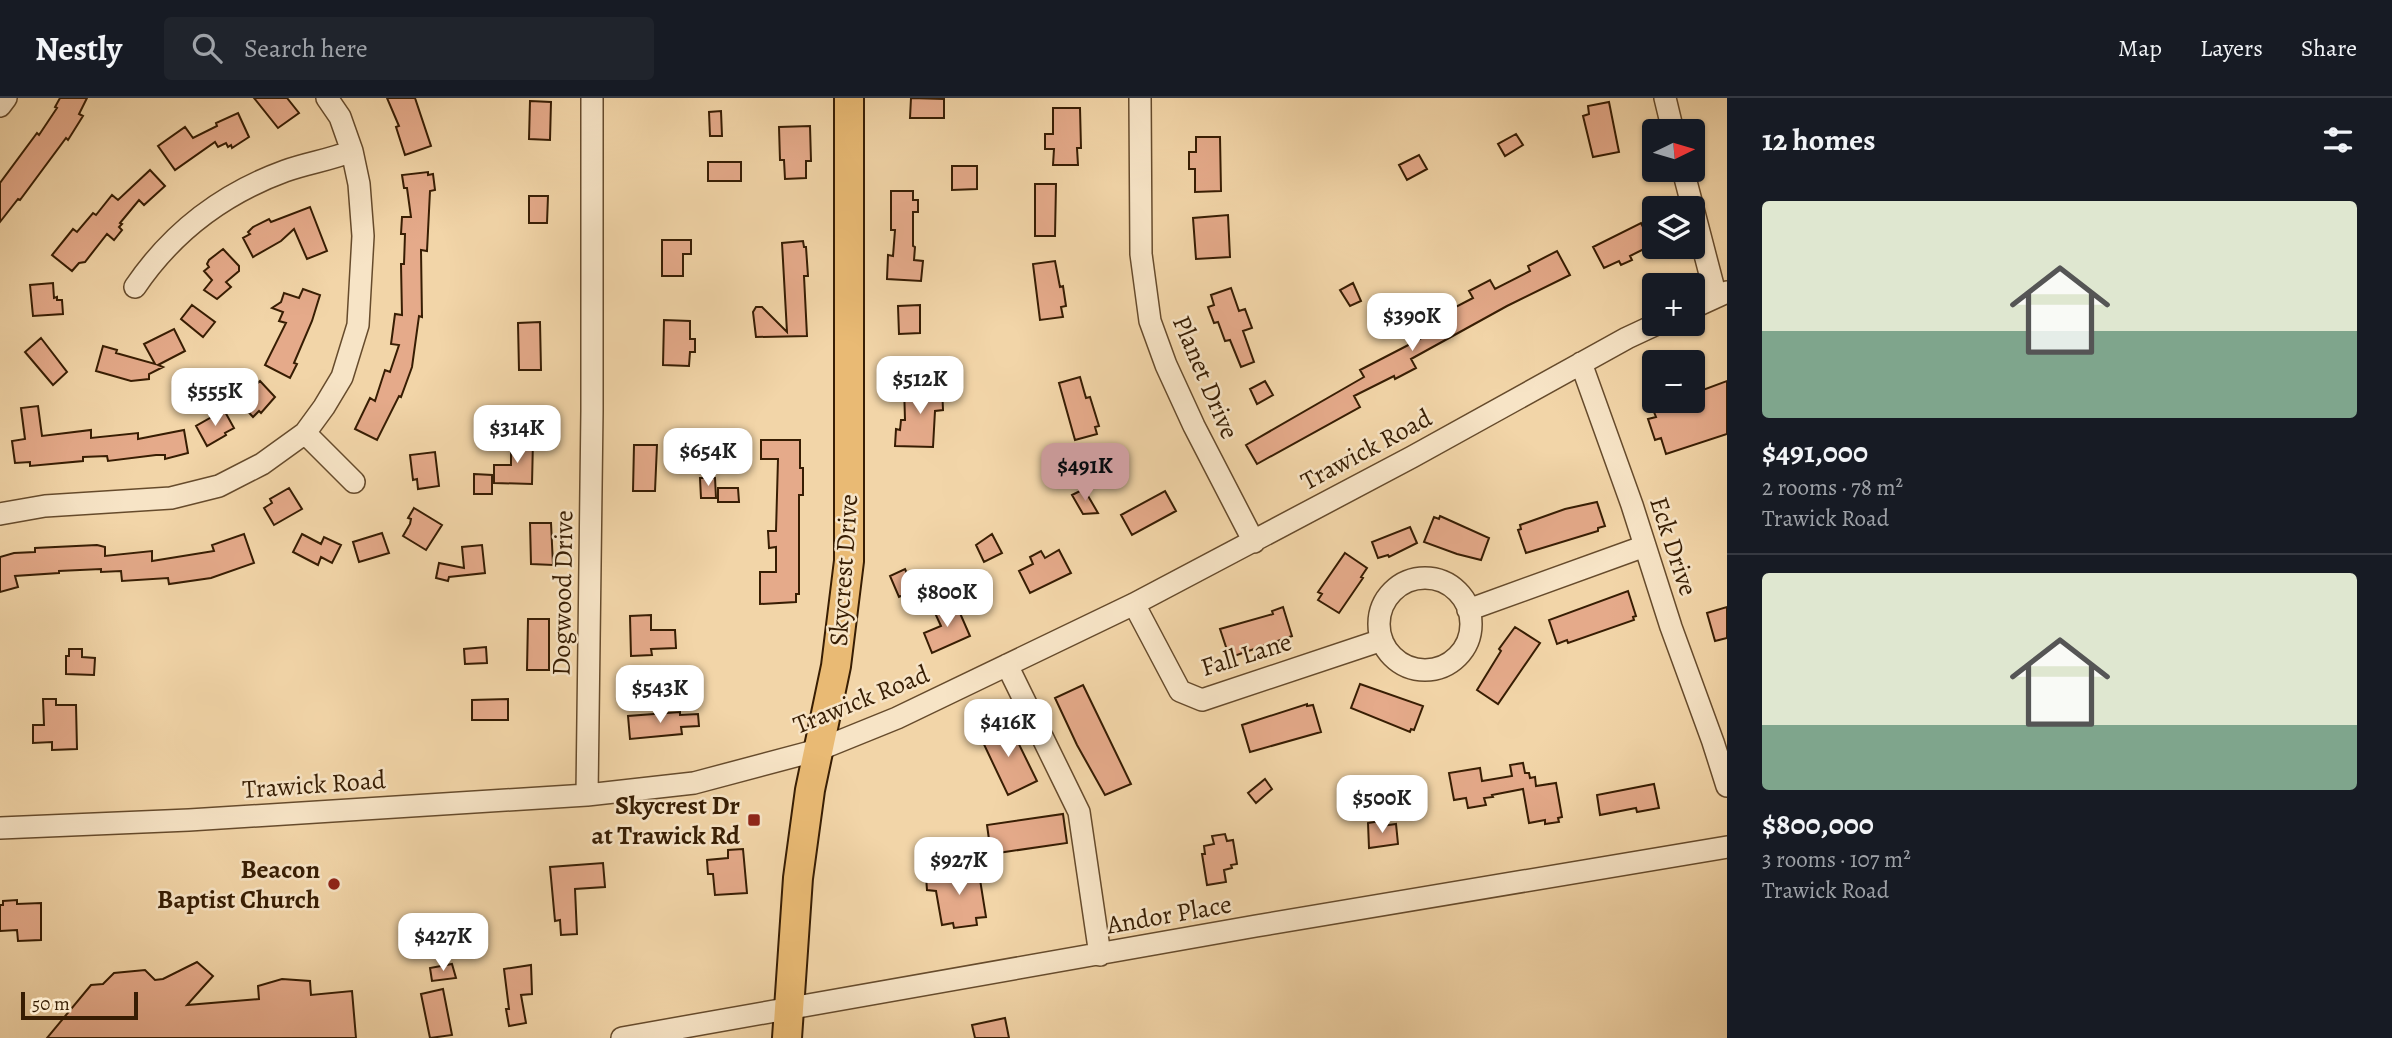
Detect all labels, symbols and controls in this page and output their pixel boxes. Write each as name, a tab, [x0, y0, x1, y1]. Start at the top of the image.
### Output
search box	[164, 17, 654, 80]
text: Nestly	[35, 26, 122, 71]
icon: search	[188, 29, 226, 67]
text: Search here	[244, 31, 368, 66]
text: Map	[2118, 32, 2162, 64]
text: Layers	[2200, 32, 2263, 64]
text: Share	[2301, 32, 2357, 64]
north arrow	[1642, 119, 1704, 182]
map controls	[1642, 119, 1705, 413]
text: 12 homes	[1762, 120, 1875, 160]
icon: filters	[2319, 121, 2357, 159]
button: layers	[1642, 196, 1705, 259]
icon: home	[1997, 247, 2123, 373]
button: +	[1642, 273, 1705, 336]
pin: $390K	[1363, 294, 1461, 353]
text: $390K	[1383, 300, 1441, 331]
street label: Planet Drive	[1164, 310, 1247, 444]
button: −	[1642, 350, 1705, 413]
pin: $512K	[871, 356, 969, 416]
text: $512K	[893, 363, 948, 394]
pin: $555K	[166, 368, 264, 428]
text: $555K	[187, 375, 243, 406]
street label: Trawick Road	[1295, 400, 1438, 499]
pin: $314K	[468, 406, 566, 465]
text: $314K	[490, 412, 544, 443]
pin: $654K	[659, 428, 757, 488]
text: $491,000	[1762, 432, 1868, 472]
text: $654K	[679, 435, 737, 466]
pin: $491K	[1036, 444, 1134, 503]
text: $491K	[1057, 450, 1113, 481]
text: 2 rooms · 78 m²	[1762, 472, 1903, 503]
street label: Eck Drive	[1641, 492, 1706, 600]
street label: Skycrest Drive	[821, 493, 866, 647]
text: Trawick Road	[1762, 503, 1889, 534]
street label: Dogwood Drive	[544, 510, 581, 676]
pin: $800K	[898, 570, 996, 629]
text: $800K	[917, 576, 977, 607]
icon: home	[1997, 619, 2123, 745]
street label: Fall Lane	[1196, 624, 1296, 685]
street label: Trawick Road	[788, 656, 934, 743]
pin: $543K	[611, 666, 709, 725]
text: $543K	[632, 672, 688, 703]
pin: $416K	[959, 700, 1057, 759]
text: $416K	[980, 706, 1036, 737]
street label: Trawick Road	[241, 762, 387, 807]
pin: $500K	[1333, 776, 1431, 835]
text: $500K	[1353, 782, 1411, 813]
place label: Skycrest Dr at Trawick Rd	[592, 788, 741, 853]
text: $800,000	[1762, 804, 1874, 844]
marker: Skycrest Dr at Trawick Rd	[746, 812, 762, 828]
pin: $927K	[910, 838, 1008, 897]
text: $927K	[930, 844, 988, 875]
text: 3 rooms · 107 m²	[1762, 844, 1911, 875]
place label: Beacon Baptist Church	[157, 852, 320, 917]
text: Trawick Road	[1762, 875, 1889, 906]
marker: Beacon Baptist Church	[326, 876, 342, 892]
street label: Andor Place	[1103, 886, 1234, 943]
pin: $427K	[394, 914, 492, 973]
text: $427K	[414, 920, 472, 951]
scale bar	[21, 989, 138, 1021]
text: 50 m	[32, 991, 70, 1017]

